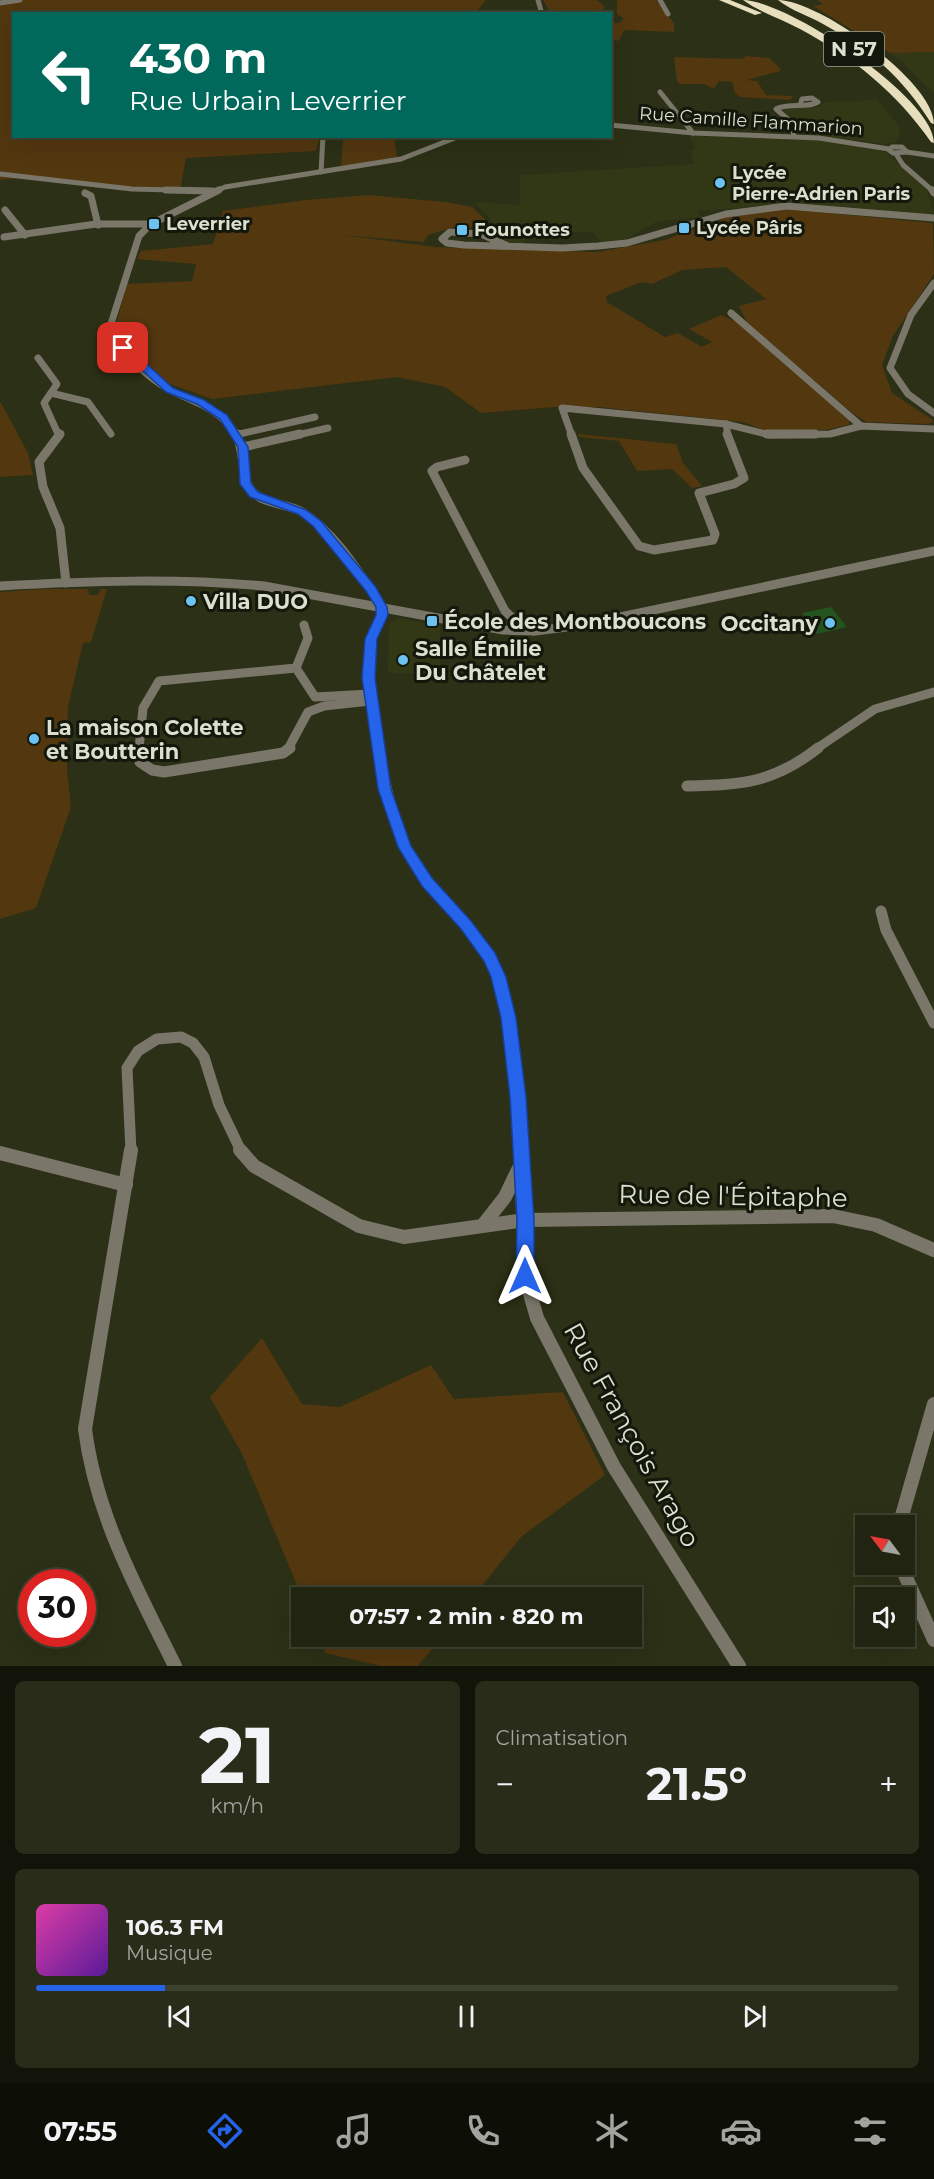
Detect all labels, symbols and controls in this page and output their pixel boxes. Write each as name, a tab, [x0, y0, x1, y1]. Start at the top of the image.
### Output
text: 430 m	[129, 32, 267, 84]
road number: N 57	[824, 32, 884, 66]
icon: left	[30, 36, 108, 114]
text: Rue Urbain Leverrier	[129, 84, 407, 117]
street label: Rue Camille Flammarion	[638, 102, 864, 140]
place label: Lycée Pierre-Adrien Paris	[732, 162, 911, 205]
marker: Lycée Pierre-Adrien Paris	[713, 176, 727, 190]
place label: Leverrier	[166, 213, 250, 235]
marker: Leverrier	[147, 217, 161, 231]
place label: Lycée Pâris	[696, 217, 803, 239]
place label: Founottes	[474, 219, 570, 241]
marker: Lycée Pâris	[677, 221, 691, 235]
marker: Founottes	[455, 223, 469, 237]
pin	[97, 322, 148, 373]
icon: arrive	[106, 331, 139, 364]
place label: Villa DUO	[202, 589, 308, 614]
marker: Villa DUO	[184, 594, 198, 608]
place label: École des Montboucons	[444, 609, 706, 634]
place label: Occitany	[721, 611, 818, 636]
marker: École des Montboucons	[425, 614, 439, 628]
marker: Occitany	[823, 616, 837, 630]
place label: Salle Émilie Du Châtelet	[415, 636, 546, 685]
marker: Salle Émilie Du Châtelet	[396, 653, 410, 667]
place label: La maison Colette et Boutterin	[46, 715, 243, 764]
marker: La maison Colette et Boutterin	[27, 732, 41, 746]
street label: Rue de l'Épitaphe	[618, 1178, 848, 1214]
position arrow	[493, 1244, 557, 1308]
street label: Rue François Arago	[557, 1317, 707, 1553]
north arrow	[855, 1515, 915, 1575]
map controls	[855, 1515, 915, 1647]
speed limit sign: 30	[18, 1569, 96, 1647]
button: sound	[855, 1587, 915, 1647]
text: 07:57 · 2 min · 820 m	[349, 1603, 584, 1630]
text: 21	[199, 1707, 276, 1803]
text: Climatisation	[496, 1726, 628, 1750]
text: 21.5°	[646, 1756, 747, 1811]
text: −	[496, 1764, 514, 1804]
text: +	[879, 1764, 898, 1804]
text: km/h	[211, 1794, 264, 1818]
text: 106.3 FM	[126, 1914, 224, 1941]
text: Musique	[126, 1941, 213, 1965]
icon: previous	[163, 2000, 196, 2033]
icon: pause	[450, 2000, 483, 2033]
icon: next	[738, 2000, 771, 2033]
icon: directions	[204, 2110, 246, 2152]
icon: music	[333, 2110, 375, 2152]
icon: phone	[462, 2110, 504, 2152]
icon: climate	[591, 2110, 633, 2152]
icon: car	[720, 2110, 762, 2152]
icon: filters	[849, 2110, 891, 2152]
text: 07:55	[43, 2115, 117, 2148]

